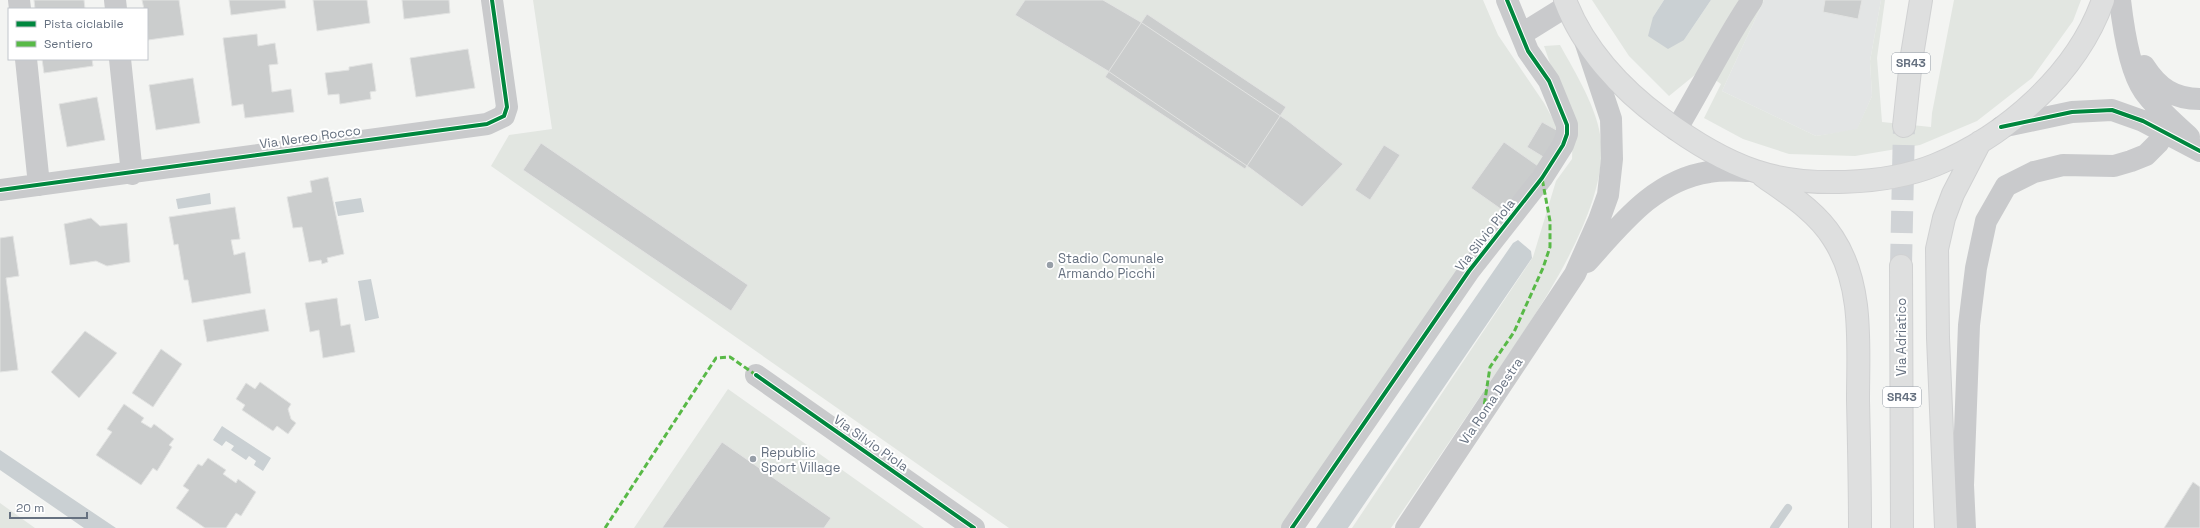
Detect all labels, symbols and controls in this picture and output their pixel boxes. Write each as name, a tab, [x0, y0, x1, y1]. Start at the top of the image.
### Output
legend	[8, 8, 148, 60]
text: Pista ciclabile	[44, 16, 124, 32]
text: Sentiero	[44, 36, 93, 52]
road number: SR43	[1892, 53, 1930, 73]
street label: Via Nereo Rocco	[258, 121, 362, 153]
street label: Via Silvio Piola	[1451, 195, 1519, 275]
place label: Stadio Comunale Armando Picchi	[1058, 250, 1164, 282]
marker: Stadio Comunale Armando Picchi	[1045, 260, 1055, 270]
street label: Via Adriatico	[1893, 298, 1910, 376]
street label: Via Roma Destra	[1456, 354, 1527, 448]
road number: SR43	[1883, 387, 1921, 407]
street label: Via Silvio Piola	[830, 411, 912, 475]
place label: Republic Sport Village	[761, 444, 840, 476]
marker: Republic Sport Village	[748, 454, 758, 464]
scale bar	[10, 494, 87, 520]
text: 20 m	[16, 500, 44, 516]

